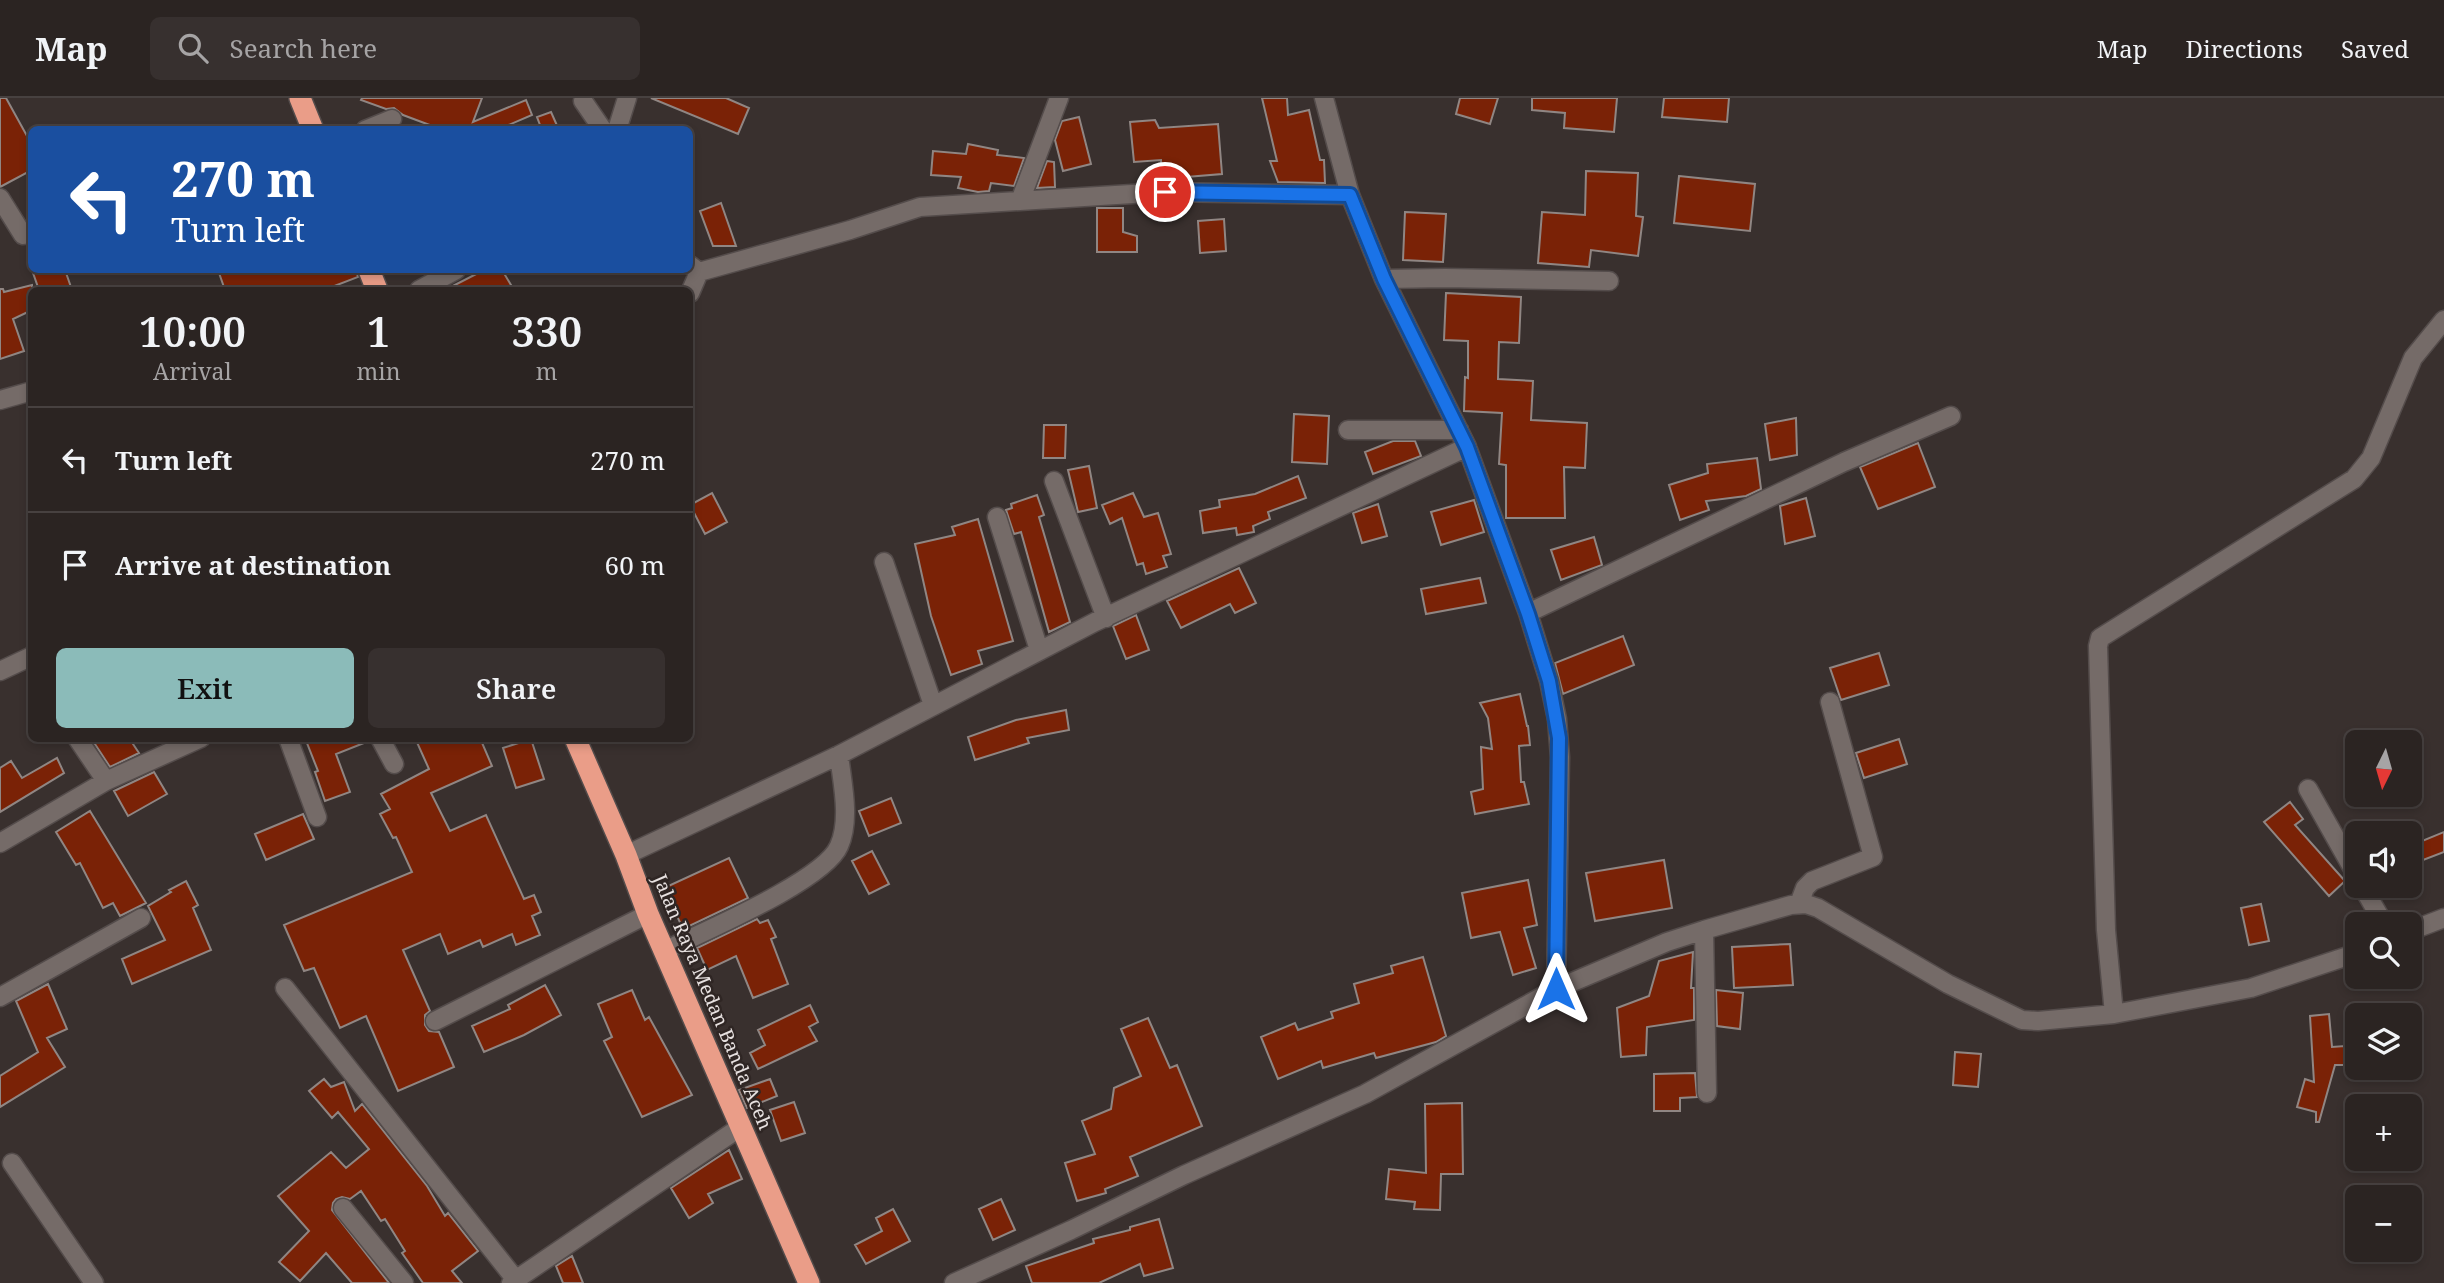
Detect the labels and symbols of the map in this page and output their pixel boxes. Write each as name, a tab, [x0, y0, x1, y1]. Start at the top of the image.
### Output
pin	[1135, 162, 1195, 222]
north arrow	[2345, 730, 2422, 807]
street label: Jalan Raya Medan Banda Aceh	[647, 869, 779, 1134]
position arrow	[1519, 952, 1593, 1026]

